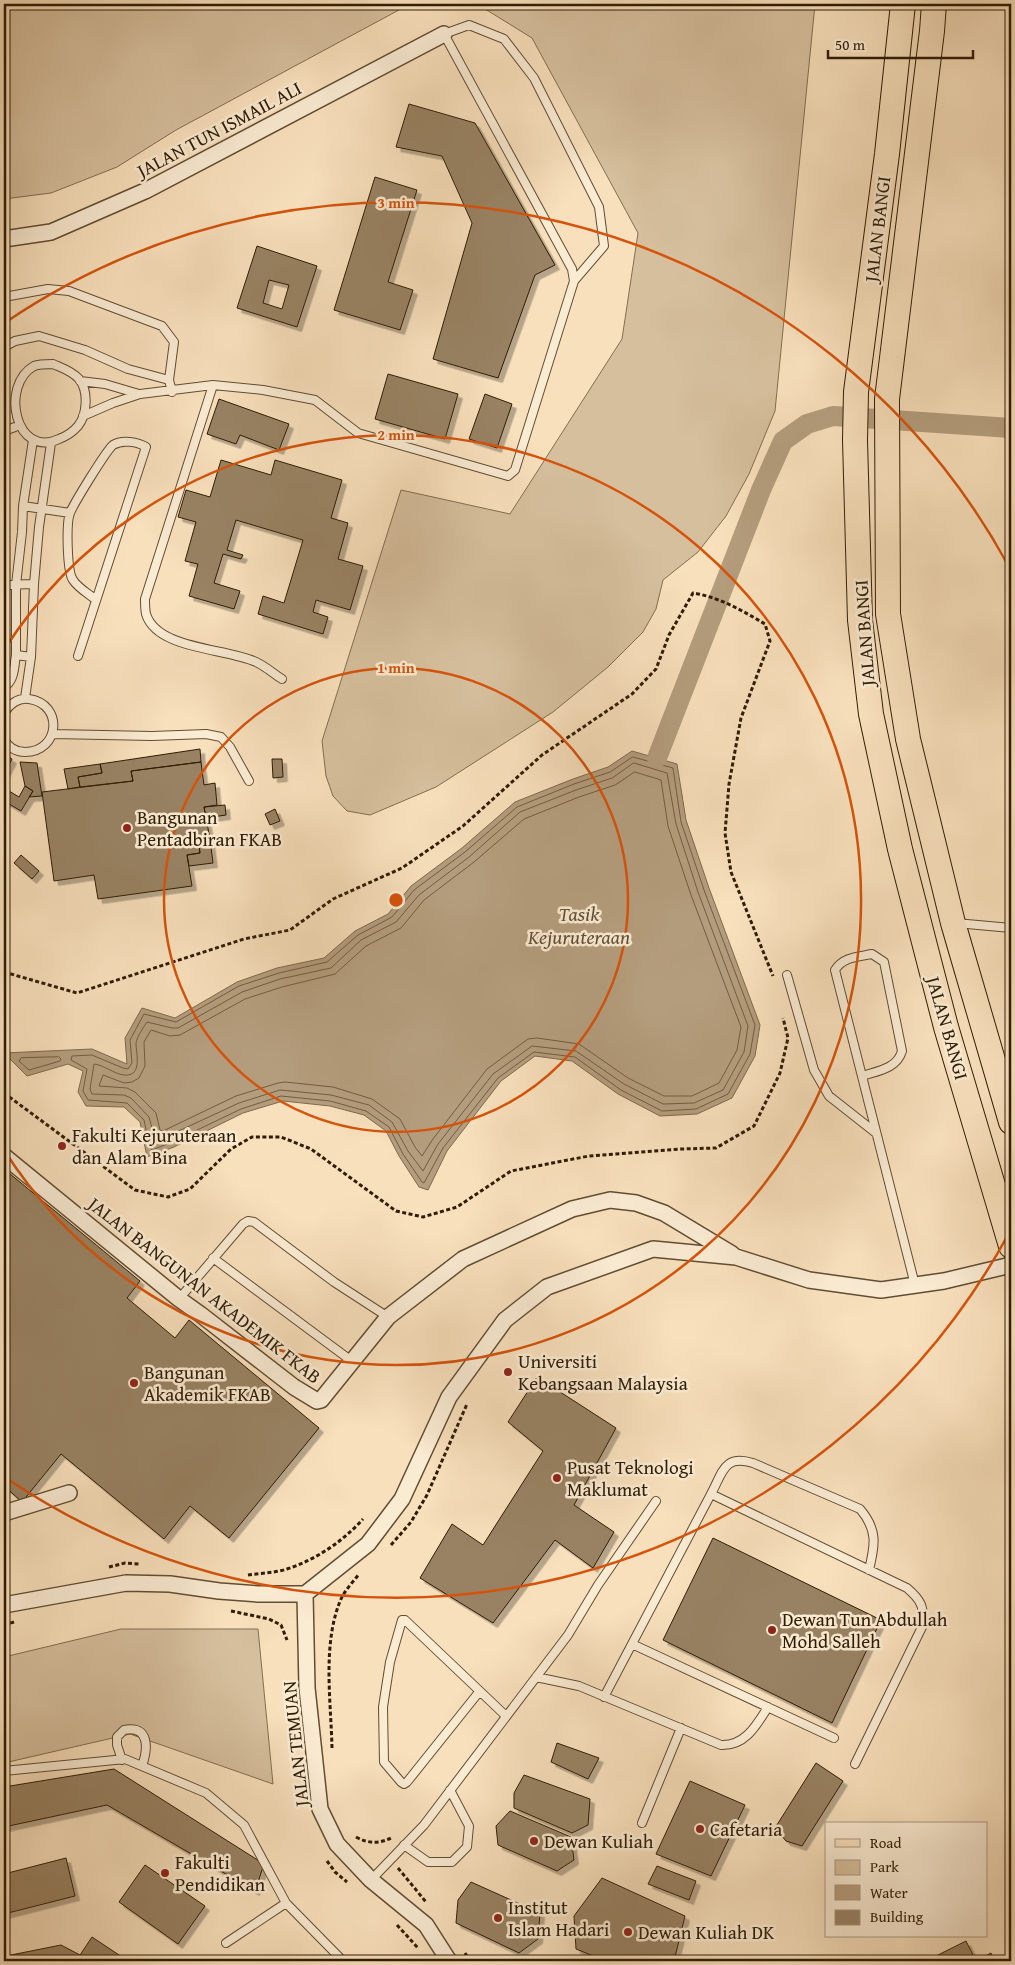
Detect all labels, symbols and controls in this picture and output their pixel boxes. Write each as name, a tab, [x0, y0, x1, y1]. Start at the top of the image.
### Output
scale bar	[828, 28, 972, 60]
text: 50 m	[835, 34, 866, 55]
street label: JALAN TUN ISMAIL ALI	[130, 74, 306, 185]
street label: JALAN BANGI	[856, 174, 897, 286]
text: 3 min	[377, 192, 415, 213]
text: 2 min	[377, 424, 415, 445]
street label: JALAN BANGI	[846, 579, 882, 689]
text: 1 min	[377, 657, 415, 678]
place label: Bangunan Pentadbiran FKAB	[137, 803, 282, 853]
marker: Bangunan Pentadbiran FKAB	[121, 822, 133, 834]
centre of rings	[387, 891, 405, 909]
water label: Tasik Kejuruteraan	[527, 899, 630, 951]
street label: JALAN BANGI	[919, 971, 976, 1083]
place label: Fakulti Kejuruteraan dan Alam Bina	[72, 1121, 237, 1171]
marker: Fakulti Kejuruteraan dan Alam Bina	[56, 1140, 68, 1152]
street label: JALAN BANGUNAN AKADEMIK FKAB	[81, 1189, 327, 1390]
place label: Universiti Kebangsaan Malaysia	[518, 1347, 688, 1397]
place label: Bangunan Akademik FKAB	[144, 1358, 271, 1408]
marker: Universiti Kebangsaan Malaysia	[502, 1366, 514, 1378]
marker: Bangunan Akademik FKAB	[128, 1377, 140, 1389]
place label: Pusat Teknologi Maklumat	[567, 1453, 694, 1503]
marker: Pusat Teknologi Maklumat	[551, 1472, 563, 1484]
place label: Dewan Tun Abdullah Mohd Salleh	[782, 1605, 948, 1655]
marker: Dewan Tun Abdullah Mohd Salleh	[766, 1624, 778, 1636]
street label: JALAN TEMUAN	[274, 1680, 316, 1810]
place label: Cafetaria	[710, 1815, 782, 1843]
legend	[825, 1822, 988, 1938]
marker: Cafetaria	[694, 1823, 706, 1835]
place label: Dewan Kuliah	[544, 1827, 654, 1855]
text: Road	[870, 1832, 901, 1853]
marker: Dewan Kuliah	[528, 1835, 540, 1847]
place label: Fakulti Pendidikan	[175, 1848, 265, 1898]
text: Park	[870, 1856, 899, 1877]
marker: Fakulti Pendidikan	[159, 1867, 171, 1879]
text: Water	[870, 1882, 908, 1903]
place label: Institut Islam Hadari	[508, 1893, 609, 1943]
text: Building	[870, 1906, 924, 1927]
marker: Institut Islam Hadari	[492, 1912, 504, 1924]
place label: Dewan Kuliah DK	[638, 1918, 775, 1946]
marker: Dewan Kuliah DK	[622, 1926, 634, 1938]

